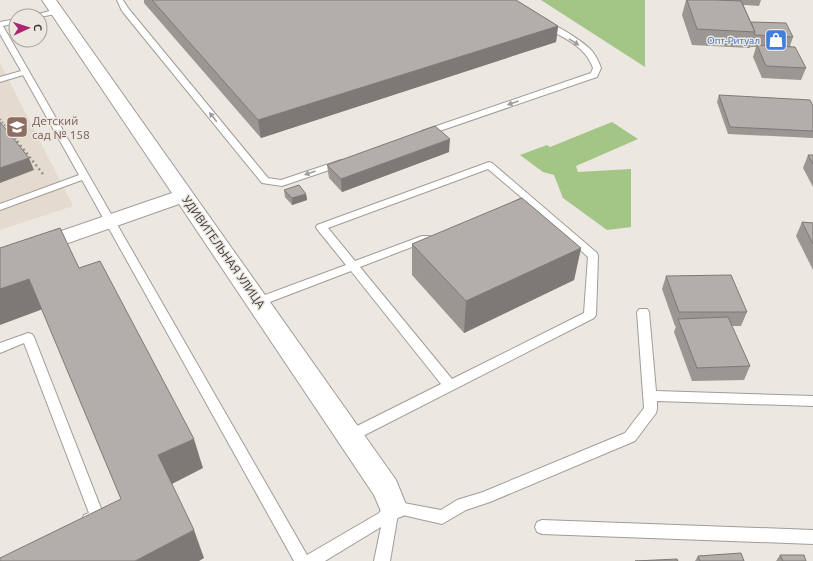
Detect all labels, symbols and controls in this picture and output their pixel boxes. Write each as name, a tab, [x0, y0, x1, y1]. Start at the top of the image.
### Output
north arrow	[8, 8, 48, 48]
text: С	[32, 24, 44, 31]
shop icon: Опт-Ритуал	[763, 27, 789, 53]
place label: Опт-Ритуал	[707, 35, 760, 46]
one-way arrow	[568, 39, 580, 46]
one-way arrow	[506, 100, 518, 106]
one-way arrow	[208, 112, 217, 122]
school or university icon: Детский сад № 158	[4, 114, 30, 140]
place label: Детский сад № 158	[32, 114, 90, 141]
one-way arrow	[304, 171, 316, 177]
street label: УДИВИТЕЛЬНАЯ УЛИЦА	[180, 193, 268, 311]

